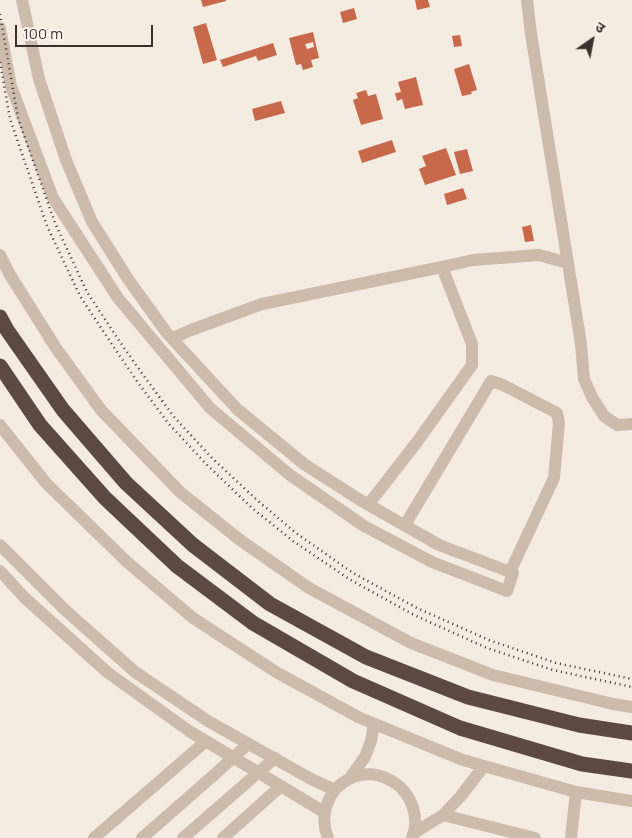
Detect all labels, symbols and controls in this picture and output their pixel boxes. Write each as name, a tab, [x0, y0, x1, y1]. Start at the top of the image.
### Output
scale bar	[18, 15, 155, 47]
north arrow	[567, 15, 617, 65]
text: उ	[592, 17, 609, 37]
text: 100 m	[23, 23, 63, 44]

